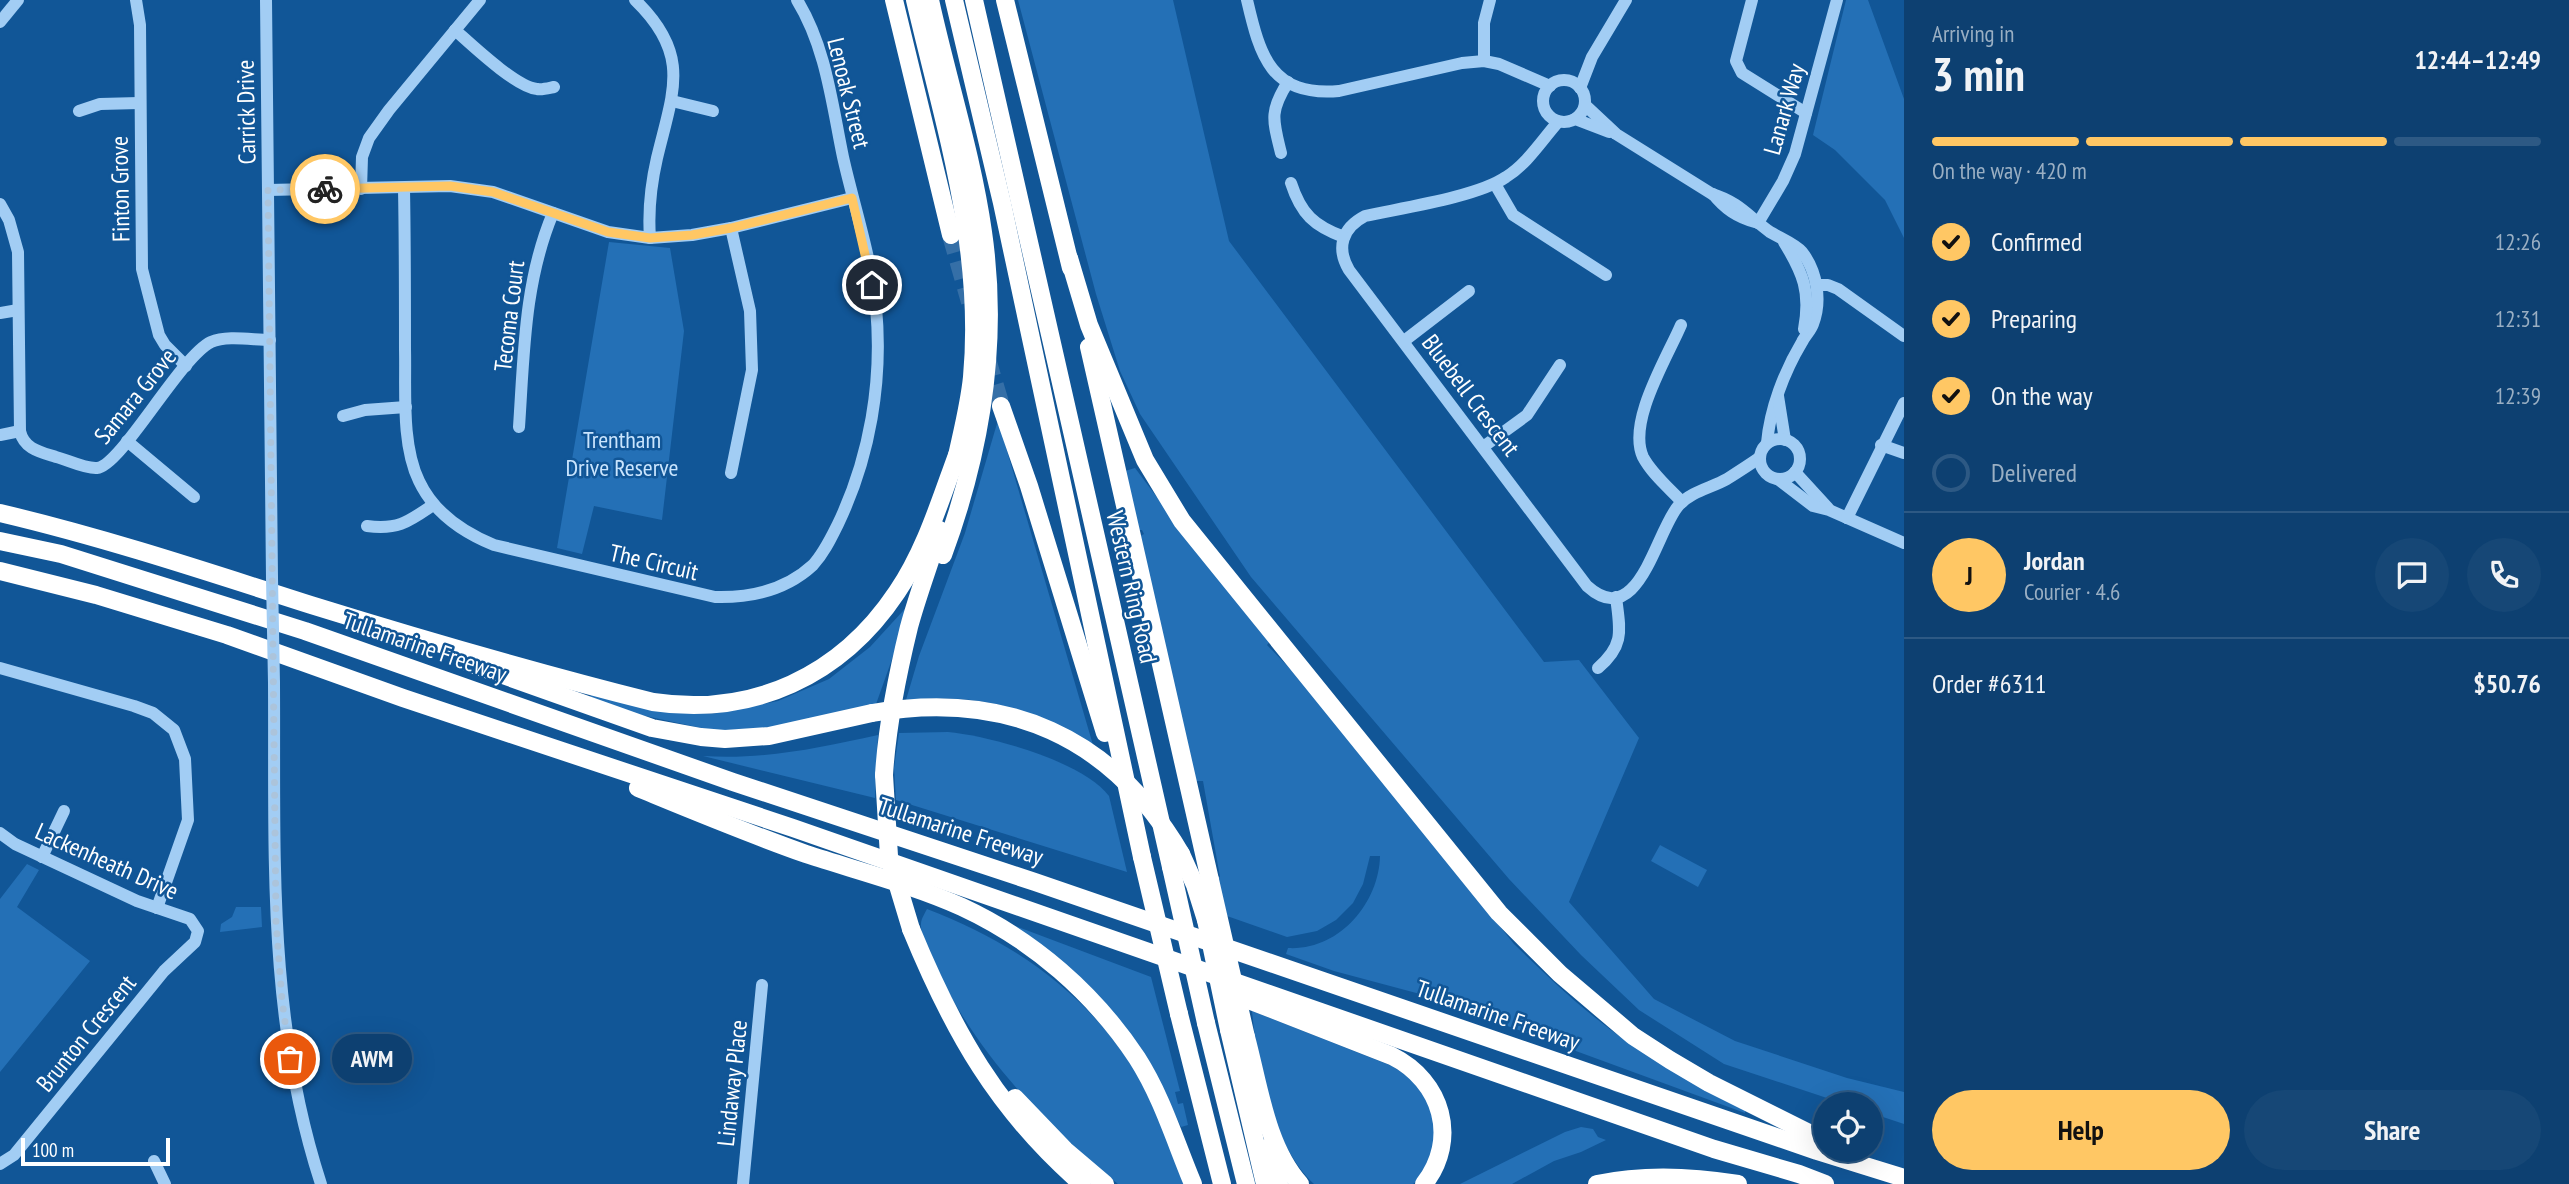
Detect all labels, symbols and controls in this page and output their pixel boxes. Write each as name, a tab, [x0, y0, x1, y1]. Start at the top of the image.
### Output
text: Arriving in	[1932, 19, 2014, 48]
street label: Lenoak Street	[820, 35, 878, 152]
text: 12:44–12:49	[2414, 43, 2541, 76]
text: 3 min	[1932, 44, 2025, 104]
street label: Carrick Drive	[230, 59, 262, 165]
street label: Lanark Way	[1756, 60, 1812, 158]
street label: Finton Grove	[104, 136, 136, 242]
courier	[290, 154, 360, 224]
text: On the way · 420 m	[1932, 156, 2087, 185]
icon: bike	[306, 170, 344, 208]
icon: check	[1932, 223, 1970, 261]
text: Confirmed	[1991, 225, 2082, 258]
text: 12:26	[2495, 227, 2541, 256]
pin	[842, 255, 902, 315]
street label: Tecoma Court	[487, 258, 531, 373]
icon: home	[853, 266, 891, 304]
icon: check	[1932, 300, 1970, 338]
text: Preparing	[1991, 302, 2077, 335]
text: 12:31	[2495, 304, 2541, 333]
street label: Bluebell Crescent	[1415, 328, 1527, 462]
street label: Samara Grove	[87, 342, 183, 450]
icon: check	[1932, 377, 1970, 415]
text: On the way	[1991, 379, 2093, 412]
text: 12:39	[2495, 381, 2541, 410]
park label: Trentham Drive Reserve	[565, 424, 679, 483]
text: Delivered	[1991, 456, 2077, 489]
street label: Western Ring Road	[1099, 508, 1165, 666]
street label: The Circuit	[607, 537, 702, 587]
button: chat	[2375, 538, 2449, 612]
button: phone	[2467, 538, 2541, 612]
text: Jordan	[2024, 544, 2085, 577]
text: J	[1965, 559, 1973, 592]
text: Courier · 4.6	[2024, 577, 2120, 606]
street label: Tullamarine Freeway	[339, 604, 511, 690]
text: Order #6311	[1932, 667, 2047, 700]
text: $50.76	[2473, 667, 2541, 700]
street label: Tullamarine Freeway	[875, 790, 1047, 872]
street label: Lackenheath Drive	[31, 816, 183, 906]
street label: Brunton Crescent	[29, 968, 143, 1098]
street label: Tullamarine Freeway	[1412, 972, 1584, 1058]
street label: Lindaway Place	[710, 1018, 754, 1148]
pin	[260, 1029, 320, 1089]
callout: AWM	[332, 1034, 412, 1084]
icon: bag	[271, 1040, 309, 1078]
text: AWM	[351, 1044, 393, 1073]
button: Help	[1932, 1090, 2230, 1170]
button: Share	[2244, 1090, 2541, 1170]
map controls	[1813, 1092, 1883, 1162]
button: locate	[1813, 1092, 1883, 1162]
scale bar	[21, 1135, 170, 1167]
text: 100 m	[32, 1138, 74, 1162]

